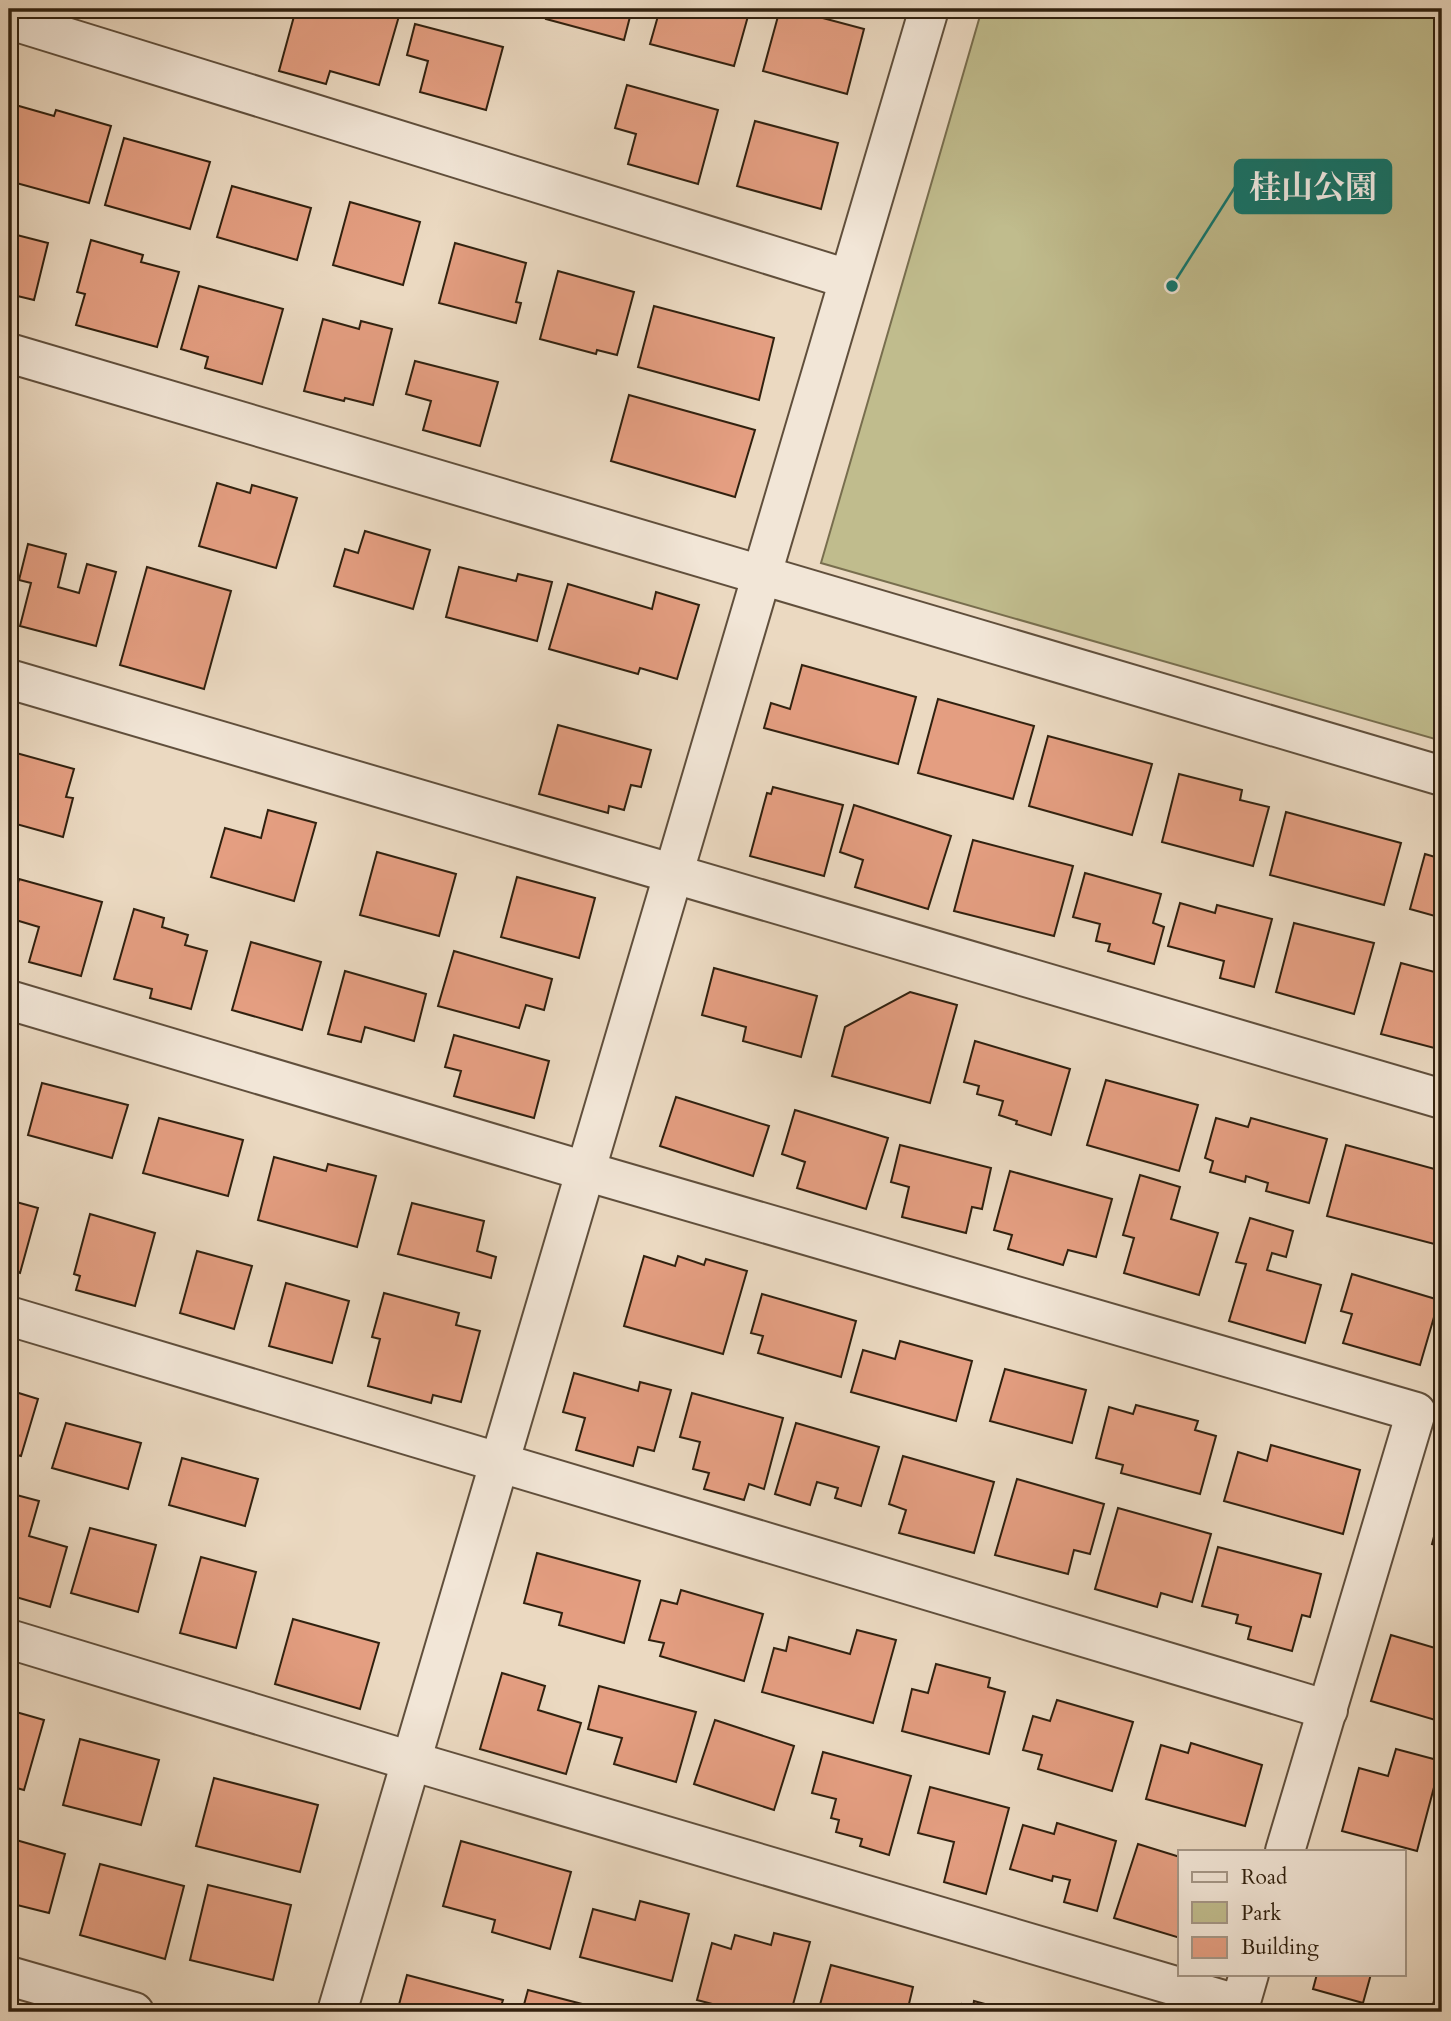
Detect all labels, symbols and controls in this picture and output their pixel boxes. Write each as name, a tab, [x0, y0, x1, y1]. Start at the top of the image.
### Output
callout: 桂山公園	[1235, 160, 1391, 213]
text: 桂山公園	[1249, 166, 1377, 210]
legend	[1178, 1850, 1406, 1976]
text: Road	[1241, 1863, 1287, 1892]
text: Park	[1241, 1899, 1282, 1928]
text: Building	[1241, 1933, 1319, 1962]

